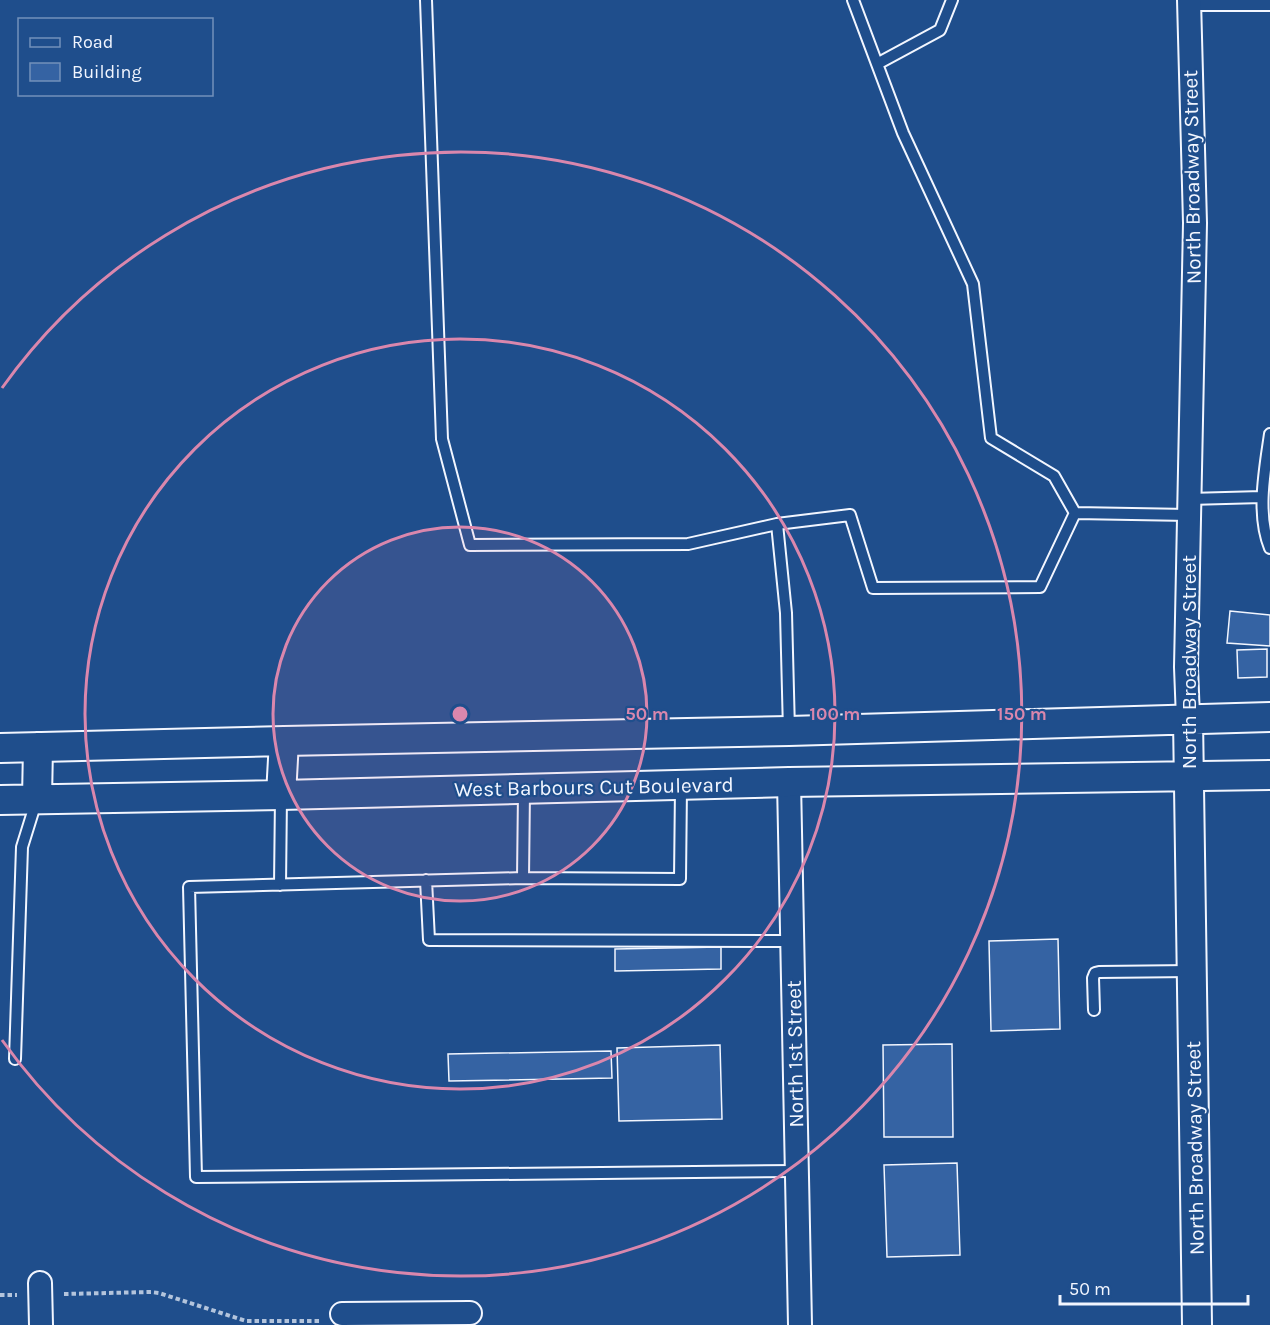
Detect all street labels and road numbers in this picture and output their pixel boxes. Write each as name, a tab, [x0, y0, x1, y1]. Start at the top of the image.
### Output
street label: North Broadway Street	[1178, 70, 1206, 284]
street label: North Broadway Street	[1177, 555, 1201, 769]
street label: West Barbours Cut Boulevard	[454, 773, 734, 801]
street label: North 1st Street	[782, 980, 808, 1128]
street label: North Broadway Street	[1181, 1041, 1209, 1255]

